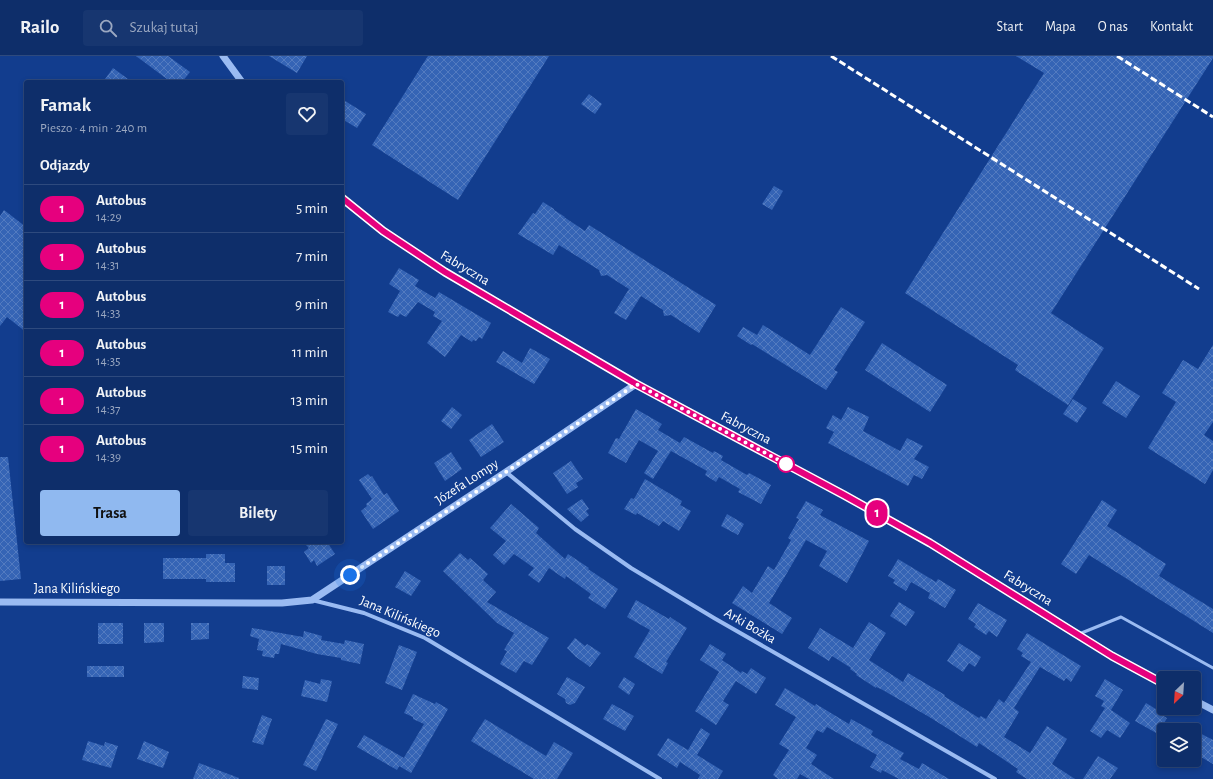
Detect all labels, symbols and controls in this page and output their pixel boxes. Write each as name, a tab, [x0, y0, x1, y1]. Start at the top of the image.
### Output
search box	[83, 10, 363, 46]
icon: search	[97, 17, 119, 39]
text: Railo	[20, 18, 59, 37]
text: Szukaj tutaj	[129, 20, 198, 35]
text: Start	[996, 20, 1023, 34]
text: Mapa	[1045, 20, 1076, 34]
text: O nas	[1098, 20, 1128, 34]
text: Kontakt	[1150, 20, 1193, 34]
button: heart	[286, 93, 328, 135]
text: Famak	[40, 96, 91, 115]
text: Pieszo · 4 min · 240 m	[40, 122, 147, 135]
text: Odjazdy	[40, 158, 90, 173]
text: Autobus	[96, 193, 146, 208]
text: 5 min	[296, 201, 328, 216]
text: 1	[59, 202, 65, 216]
text: 14:29	[96, 211, 122, 224]
text: Autobus	[96, 241, 146, 256]
street label: Fabryczna	[438, 248, 492, 288]
text: 7 min	[296, 249, 328, 264]
text: 1	[59, 250, 65, 264]
text: 14:31	[96, 259, 120, 272]
text: Autobus	[96, 289, 146, 304]
text: 9 min	[295, 297, 328, 312]
text: 1	[59, 298, 65, 312]
text: 14:33	[96, 307, 120, 320]
text: Autobus	[96, 337, 146, 352]
text: 11 min	[292, 345, 328, 360]
text: 1	[59, 346, 65, 360]
text: 14:35	[96, 355, 121, 368]
text: Autobus	[96, 385, 146, 400]
text: 13 min	[291, 393, 328, 408]
text: 1	[59, 394, 65, 408]
text: 14:37	[96, 403, 120, 416]
street label: Fabryczna	[719, 409, 774, 447]
text: Autobus	[96, 433, 146, 448]
text: 15 min	[291, 441, 328, 456]
text: 1	[59, 442, 65, 456]
text: 14:39	[96, 451, 121, 464]
unlabelled marker	[777, 455, 795, 473]
street label: Józefa Lompy	[433, 456, 501, 508]
button: Trasa	[40, 490, 180, 536]
button: Bilety	[188, 490, 328, 536]
line badge: 1	[864, 500, 890, 526]
text: 1	[874, 506, 880, 520]
your location	[340, 565, 360, 585]
street label: Fabryczna	[1001, 568, 1055, 609]
street label: Jana Kilińskiego	[34, 582, 120, 596]
street label: Jana Kilińskiego	[357, 594, 443, 640]
street label: Arki Bożka	[722, 606, 779, 647]
north arrow	[1157, 671, 1201, 715]
map controls	[1157, 671, 1201, 767]
button: layers	[1157, 723, 1201, 767]

